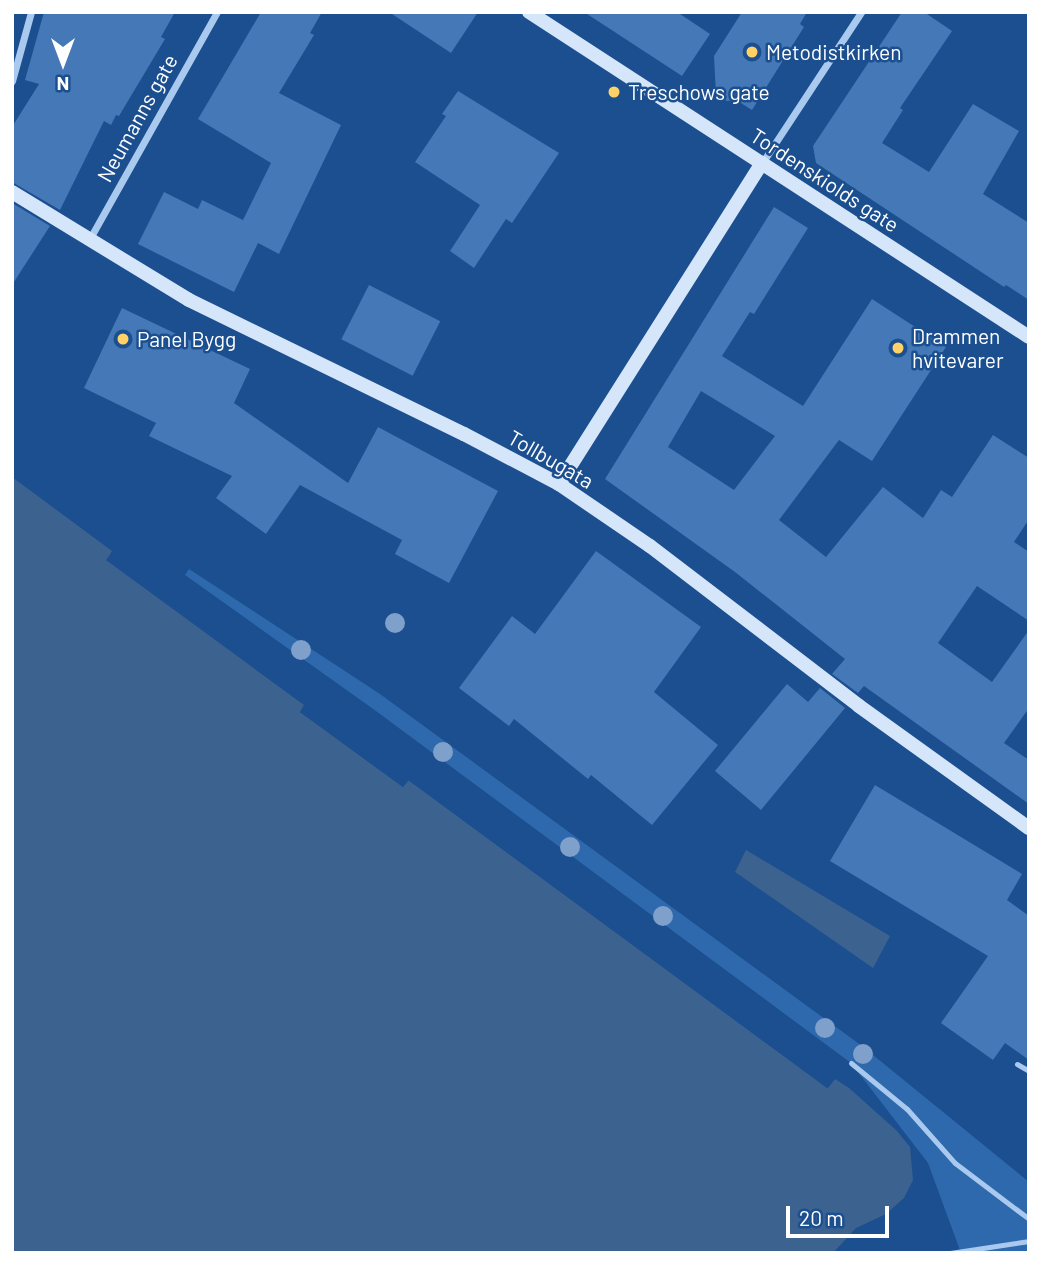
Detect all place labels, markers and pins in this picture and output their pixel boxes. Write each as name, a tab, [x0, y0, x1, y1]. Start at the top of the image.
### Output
place label: Metodistkirken	[766, 39, 902, 65]
marker: Metodistkirken	[744, 44, 760, 60]
place label: Treschows gate	[628, 79, 770, 105]
marker: Treschows gate	[606, 84, 622, 100]
place label: Drammen hvitevarer	[912, 323, 1004, 373]
place label: Panel Bygg	[137, 326, 236, 352]
marker: Panel Bygg	[115, 331, 131, 347]
marker: Drammen hvitevarer	[890, 340, 906, 356]

